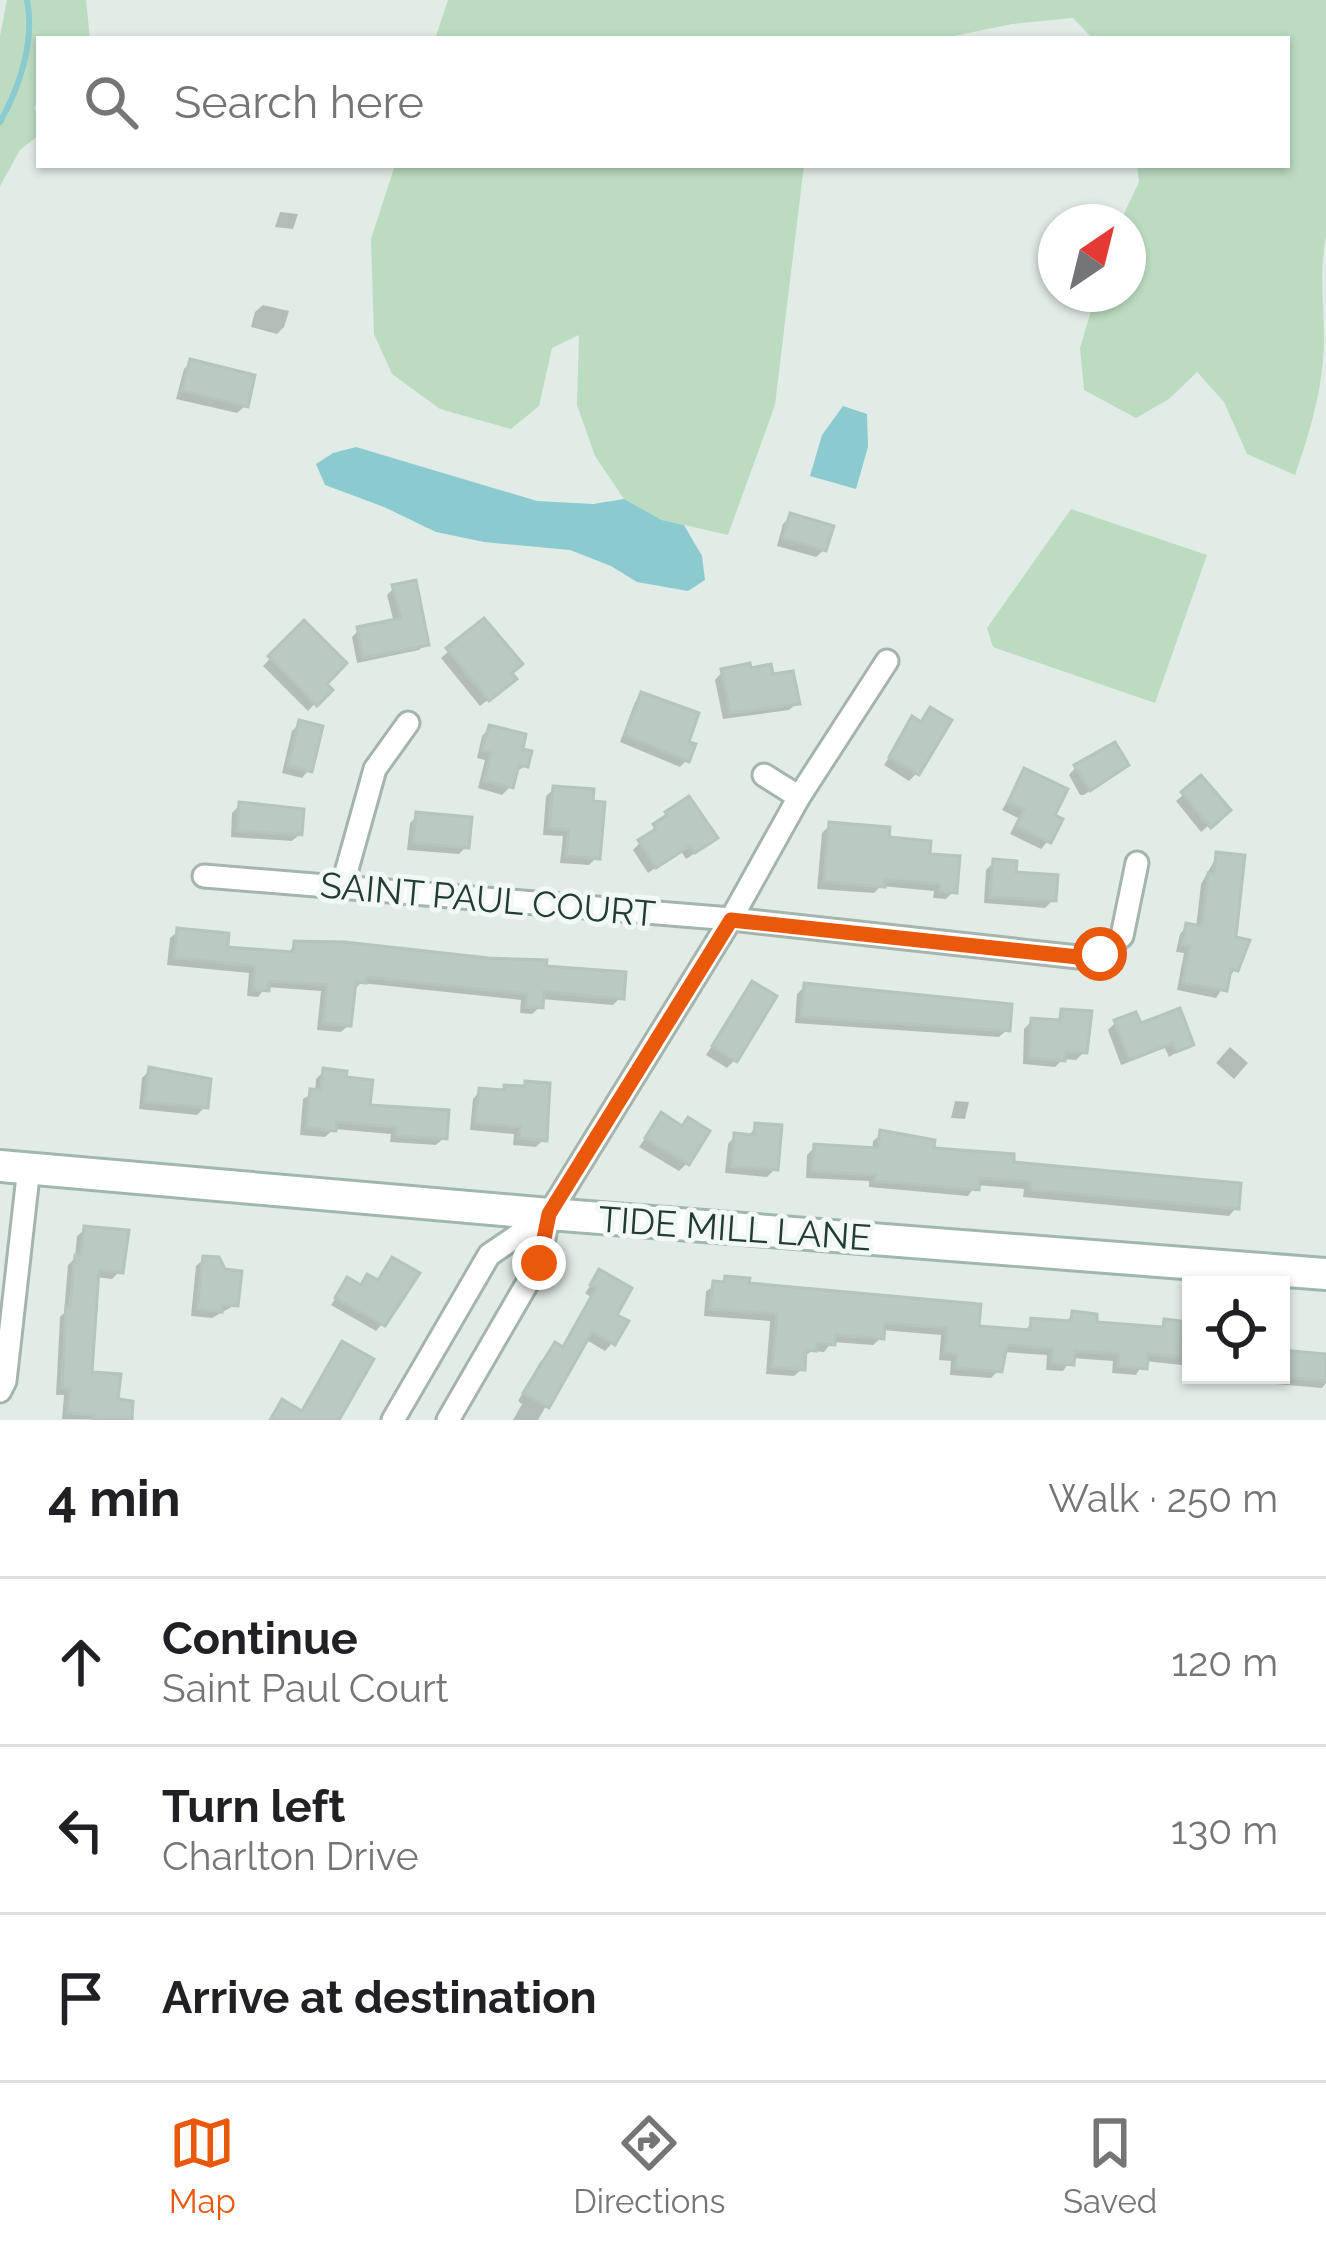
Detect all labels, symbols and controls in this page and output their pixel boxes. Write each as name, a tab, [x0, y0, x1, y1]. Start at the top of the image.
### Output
search box	[36, 36, 1290, 168]
icon: search	[78, 69, 144, 135]
text: Search here	[174, 76, 424, 129]
north arrow	[1038, 204, 1146, 312]
street label: SAINT PAUL COURT	[319, 863, 657, 935]
route start	[1073, 927, 1127, 981]
street label: TIDE MILL LANE	[597, 1198, 873, 1258]
route end	[512, 1236, 566, 1290]
map controls	[1182, 1276, 1290, 1384]
button: locate	[1182, 1276, 1290, 1384]
text: 4 min	[48, 1468, 181, 1528]
text: Walk · 250 m	[1048, 1475, 1278, 1521]
text: Continue	[162, 1612, 358, 1665]
icon: ahead	[48, 1629, 114, 1695]
text: 120 m	[1171, 1639, 1278, 1685]
text: Saint Paul Court	[162, 1665, 449, 1711]
text: Turn left	[162, 1780, 345, 1833]
icon: left	[48, 1797, 114, 1863]
text: 130 m	[1171, 1807, 1278, 1853]
text: Charlton Drive	[162, 1833, 419, 1879]
icon: arrive	[48, 1965, 114, 2031]
text: Arrive at destination	[162, 1971, 597, 2024]
tab: Map	[169, 2110, 236, 2221]
tab: Directions	[573, 2110, 726, 2221]
tab: Saved	[1063, 2110, 1157, 2221]

